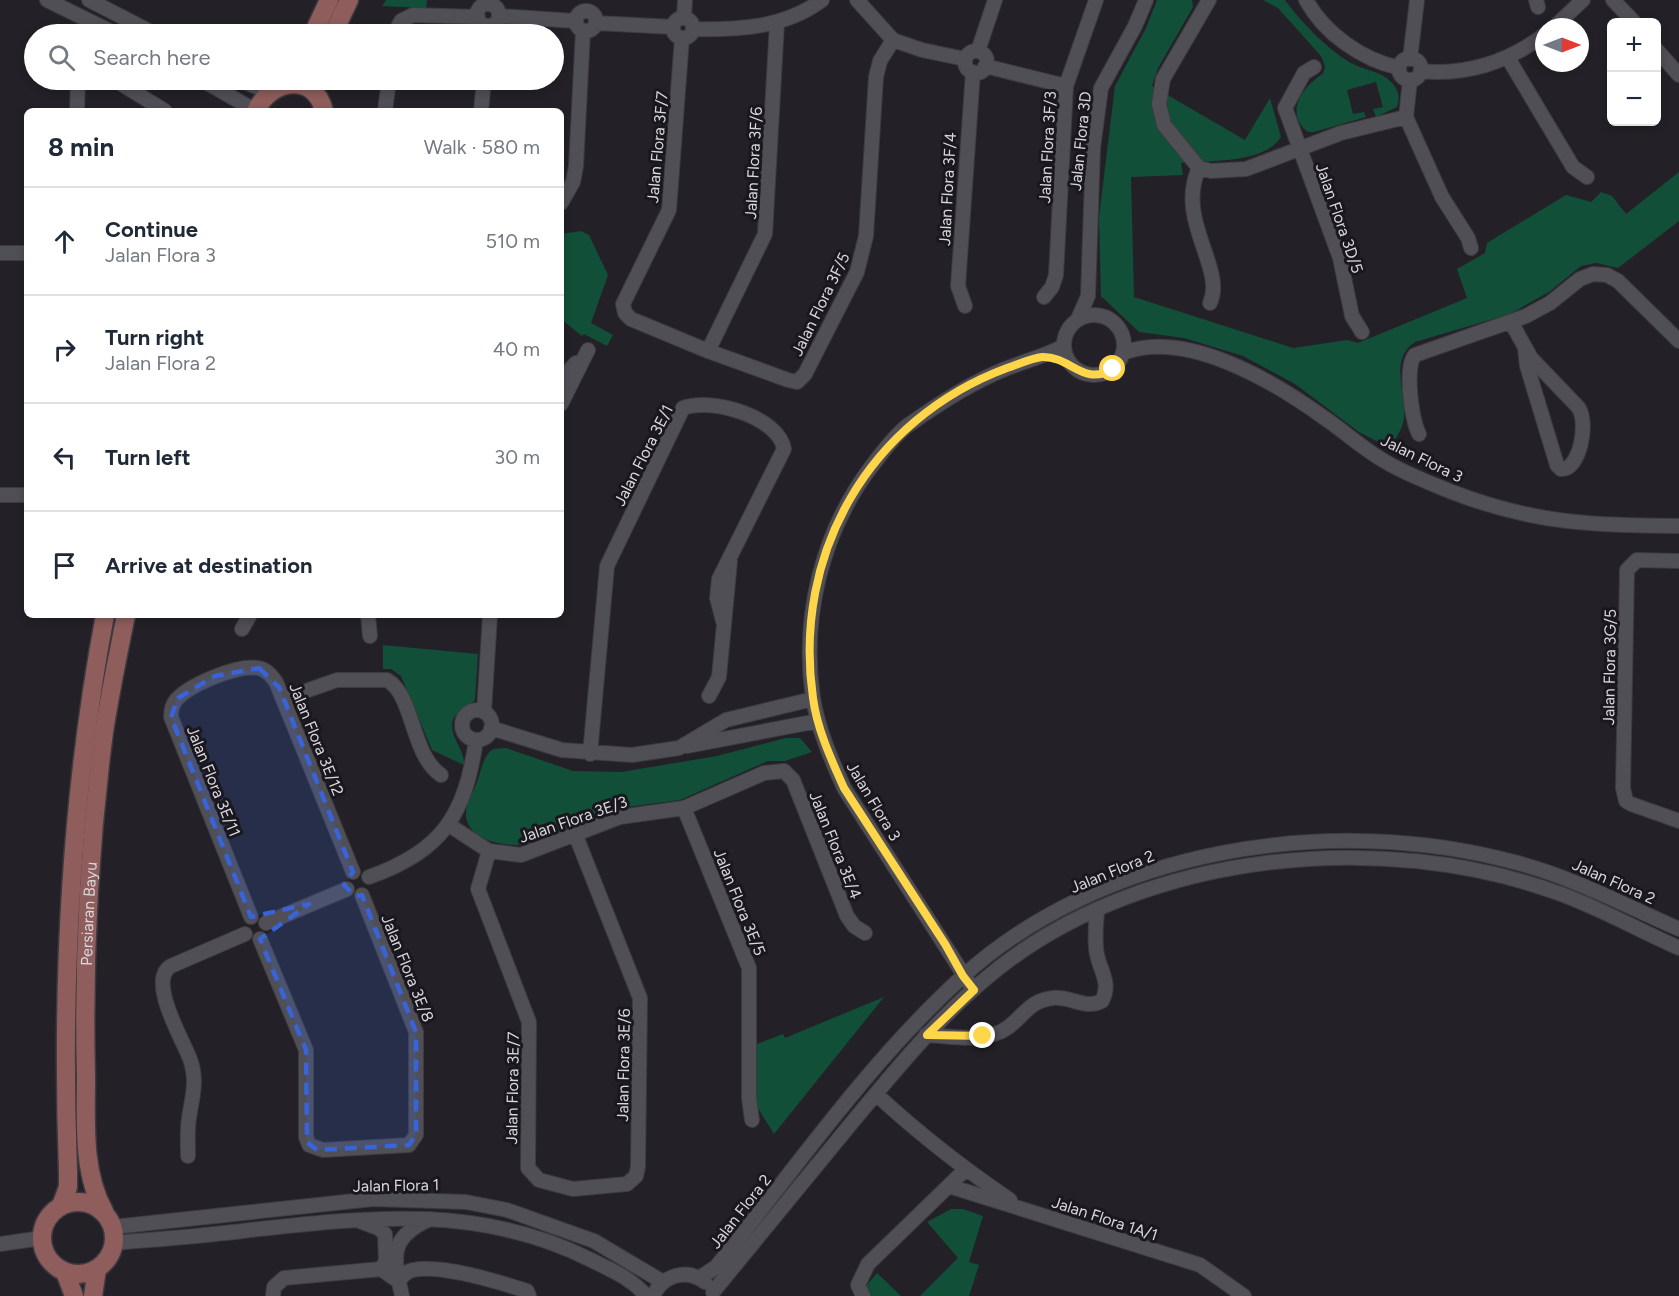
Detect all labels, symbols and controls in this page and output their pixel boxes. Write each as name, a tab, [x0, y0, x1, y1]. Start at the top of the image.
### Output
north arrow	[1535, 18, 1589, 72]
map controls	[1607, 18, 1661, 126]
button: +	[1607, 18, 1661, 72]
search box	[24, 24, 564, 90]
icon: search	[45, 41, 78, 74]
text: Search here	[93, 44, 211, 71]
button: −	[1607, 72, 1661, 126]
street label: Jalan Flora 3F/7	[643, 90, 672, 204]
street label: Jalan Flora 3F/3	[1035, 90, 1060, 204]
street label: Jalan Flora 3D	[1066, 90, 1095, 192]
street label: Jalan Flora 3F/6	[741, 106, 766, 220]
text: 8 min	[48, 131, 114, 163]
street label: Jalan Flora 3F/4	[935, 132, 960, 246]
text: Walk · 580 m	[424, 135, 540, 159]
street label: Jalan Flora 3D/5	[1312, 161, 1367, 276]
text: Continue	[105, 216, 198, 243]
icon: ahead	[48, 225, 81, 258]
text: 510 m	[485, 229, 540, 253]
text: Jalan Flora 3	[105, 243, 216, 267]
street label: Jalan Flora 3F/5	[787, 249, 854, 359]
text: Turn right	[105, 324, 204, 351]
icon: right	[48, 333, 81, 366]
text: 40 m	[493, 337, 540, 361]
text: Jalan Flora 2	[105, 351, 216, 375]
route start	[1099, 355, 1125, 381]
street label: Jalan Flora 3E/1	[610, 401, 677, 509]
street label: Jalan Flora 3	[1378, 430, 1466, 486]
icon: left	[48, 441, 81, 474]
text: Turn left	[105, 444, 191, 471]
text: 30 m	[494, 445, 540, 469]
icon: arrive	[48, 549, 81, 582]
text: Arrive at destination	[105, 552, 313, 579]
street label: Jalan Flora 3G/5	[1599, 609, 1620, 725]
street label: Jalan Flora 3E/12	[285, 680, 348, 798]
street label: Jalan Flora 3E/11	[183, 723, 244, 839]
street label: Jalan Flora 3	[843, 758, 905, 844]
street label: Jalan Flora 3E/4	[805, 789, 866, 902]
street label: Jalan Flora 3E/3	[517, 792, 630, 847]
street label: Jalan Flora 3E/5	[709, 846, 770, 958]
street label: Jalan Flora 2	[1067, 846, 1157, 897]
street label: Jalan Flora 2	[1569, 855, 1658, 908]
street label: Persiaran Bayu	[77, 861, 101, 966]
street label: Jalan Flora 3E/8	[377, 912, 438, 1025]
street label: Jalan Flora 3E/6	[613, 1008, 634, 1122]
route end	[969, 1022, 995, 1048]
street label: Jalan Flora 3E/7	[502, 1031, 523, 1145]
street label: Jalan Flora 2	[706, 1170, 775, 1252]
street label: Jalan Flora 1	[353, 1175, 439, 1196]
street label: Jalan Flora 1A/1	[1049, 1192, 1160, 1245]

